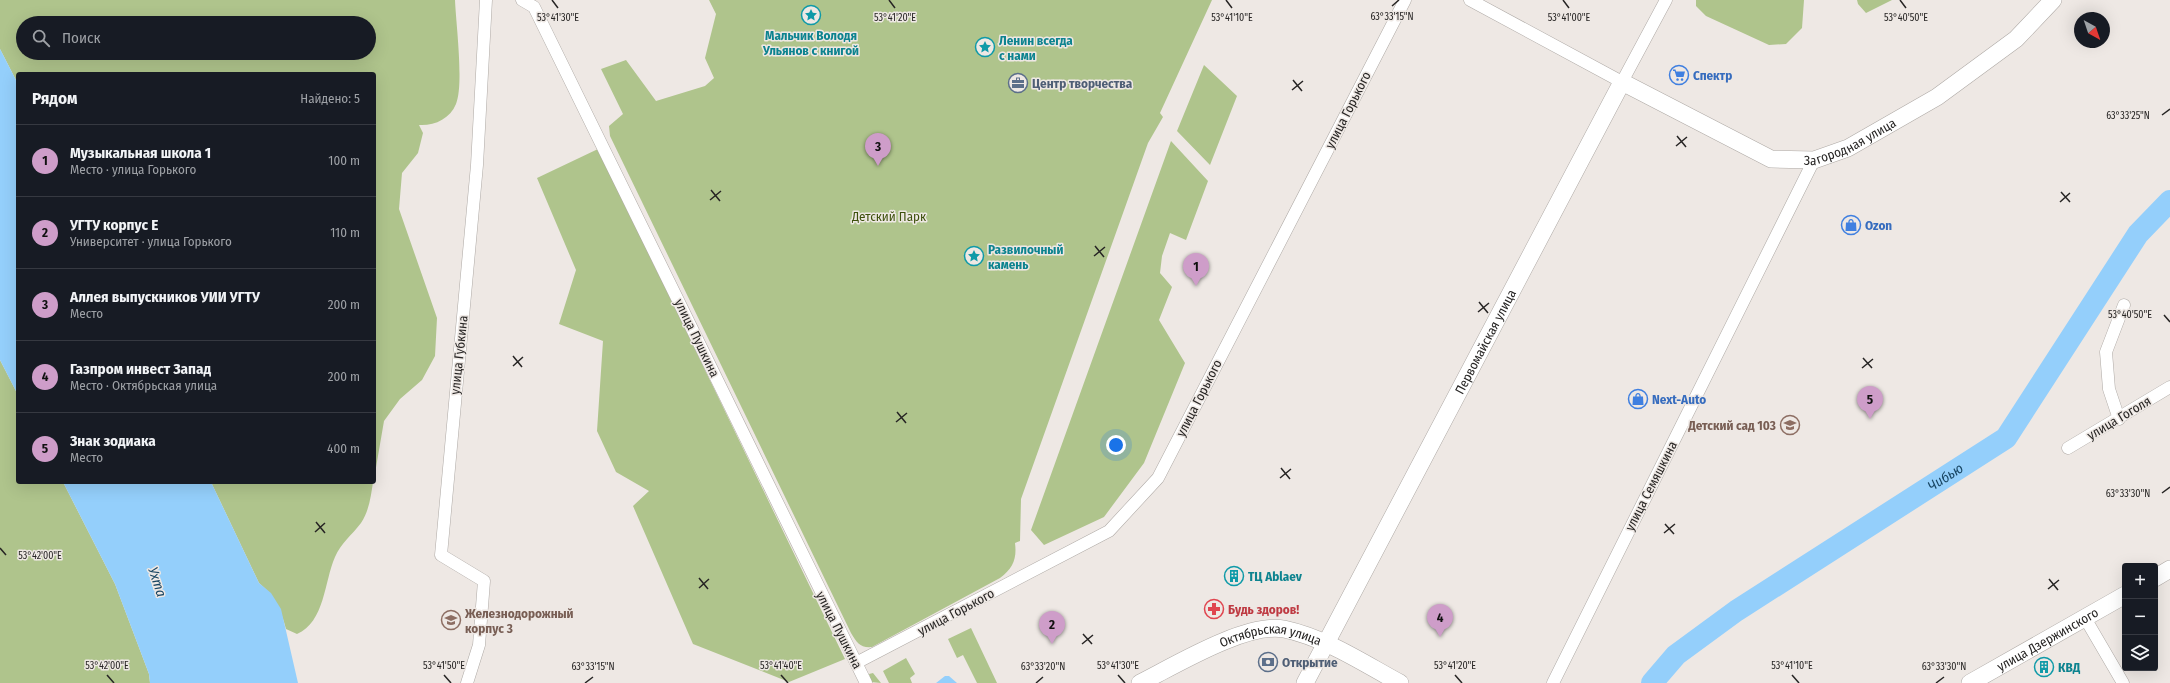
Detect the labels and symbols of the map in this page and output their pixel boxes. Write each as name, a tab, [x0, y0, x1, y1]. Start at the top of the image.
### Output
place icon: Мальчик Володя Ульянов с книгой	[800, 4, 822, 26]
text: 63°33'15"N	[1370, 11, 1414, 23]
text: 53°41'30"E	[537, 12, 579, 24]
text: 53°41'20"E	[874, 12, 916, 24]
text: 53°41'10"E	[1211, 12, 1253, 24]
text: 53°41'00"E	[1548, 12, 1591, 24]
text: 53°40'50"E	[1884, 12, 1928, 24]
north arrow	[2074, 12, 2110, 48]
place label: Мальчик Володя Ульянов с книгой	[762, 28, 859, 58]
place label: Ленин всегда с нами	[999, 33, 1073, 63]
place icon: Ленин всегда с нами	[974, 36, 996, 58]
supermarket icon: Спектр	[1668, 64, 1690, 86]
place label: Спектр	[1693, 68, 1732, 83]
street label: улица Горького	[1322, 69, 1374, 151]
office icon: Центр творчества	[1007, 72, 1029, 94]
place label: Центр творчества	[1032, 76, 1133, 91]
text: 63°33'25"N	[2106, 110, 2150, 122]
street label: Загородная улица	[1804, 115, 1898, 168]
pin: 3	[865, 133, 891, 166]
park label: Детский Парк	[851, 209, 926, 224]
shop icon: Ozon	[1840, 214, 1862, 236]
place label: Ozon	[1865, 218, 1892, 233]
place label: Развилочный камень	[988, 242, 1063, 272]
place icon: Развилочный камень	[963, 245, 985, 267]
pin: 1	[1183, 253, 1209, 286]
street label: Первомайская улица	[1451, 287, 1519, 396]
street label: улица Пушкина	[672, 297, 722, 379]
text: 53°40'50"E	[2108, 309, 2152, 321]
street label: улица Губкина	[447, 315, 471, 395]
street label: улица Горького	[1173, 357, 1225, 439]
pin: 5	[1857, 386, 1883, 419]
shop icon: Next-Auto	[1627, 388, 1649, 410]
place label: Next-Auto	[1652, 392, 1706, 407]
street label: улица Гоголя	[2084, 393, 2154, 443]
school or university icon: Детский сад 103	[1779, 414, 1801, 436]
place label: Детский сад 103	[1687, 418, 1776, 433]
your location	[1106, 435, 1126, 455]
street label: улица Семяшкина	[1622, 439, 1680, 533]
water label: Чибью	[1925, 459, 1966, 494]
text: 63°33'30"N	[2106, 488, 2150, 500]
text: 53°42'00"E	[18, 550, 62, 562]
water label: Ухта	[144, 565, 170, 599]
building icon: ТЦ Ablaev	[1223, 565, 1245, 587]
place label: ТЦ Ablaev	[1248, 569, 1303, 584]
street label: улица Горького	[915, 585, 997, 638]
street label: улица Пушкина	[813, 589, 865, 671]
pharmacy icon: Будь здоров!	[1203, 598, 1225, 620]
place label: Будь здоров!	[1228, 602, 1299, 617]
pin: 4	[1427, 604, 1453, 637]
street label: улица Дзержинского	[1994, 604, 2101, 674]
place label: Железнодорожный корпус 3	[464, 606, 574, 636]
school or university icon: Железнодорожный корпус 3	[440, 609, 462, 631]
pin: 2	[1039, 611, 1065, 644]
street label: Октябрьская улица	[1217, 621, 1324, 650]
bank icon: Открытие	[1257, 651, 1279, 673]
place label: Открытие	[1282, 655, 1338, 670]
building icon: КВД	[2033, 656, 2055, 678]
text: 53°42'00"E	[85, 660, 129, 672]
text: 53°41'50"E	[423, 660, 465, 672]
text: 53°41'40"E	[760, 660, 802, 672]
text: 53°41'30"E	[1097, 660, 1139, 672]
text: 53°41'20"E	[1434, 660, 1476, 672]
text: 53°41'10"E	[1771, 660, 1813, 672]
place label: КВД	[2058, 660, 2081, 675]
text: 63°33'15"N	[571, 661, 615, 673]
text: 63°33'20"N	[1021, 661, 1065, 673]
text: 63°33'30"N	[1922, 661, 1966, 673]

